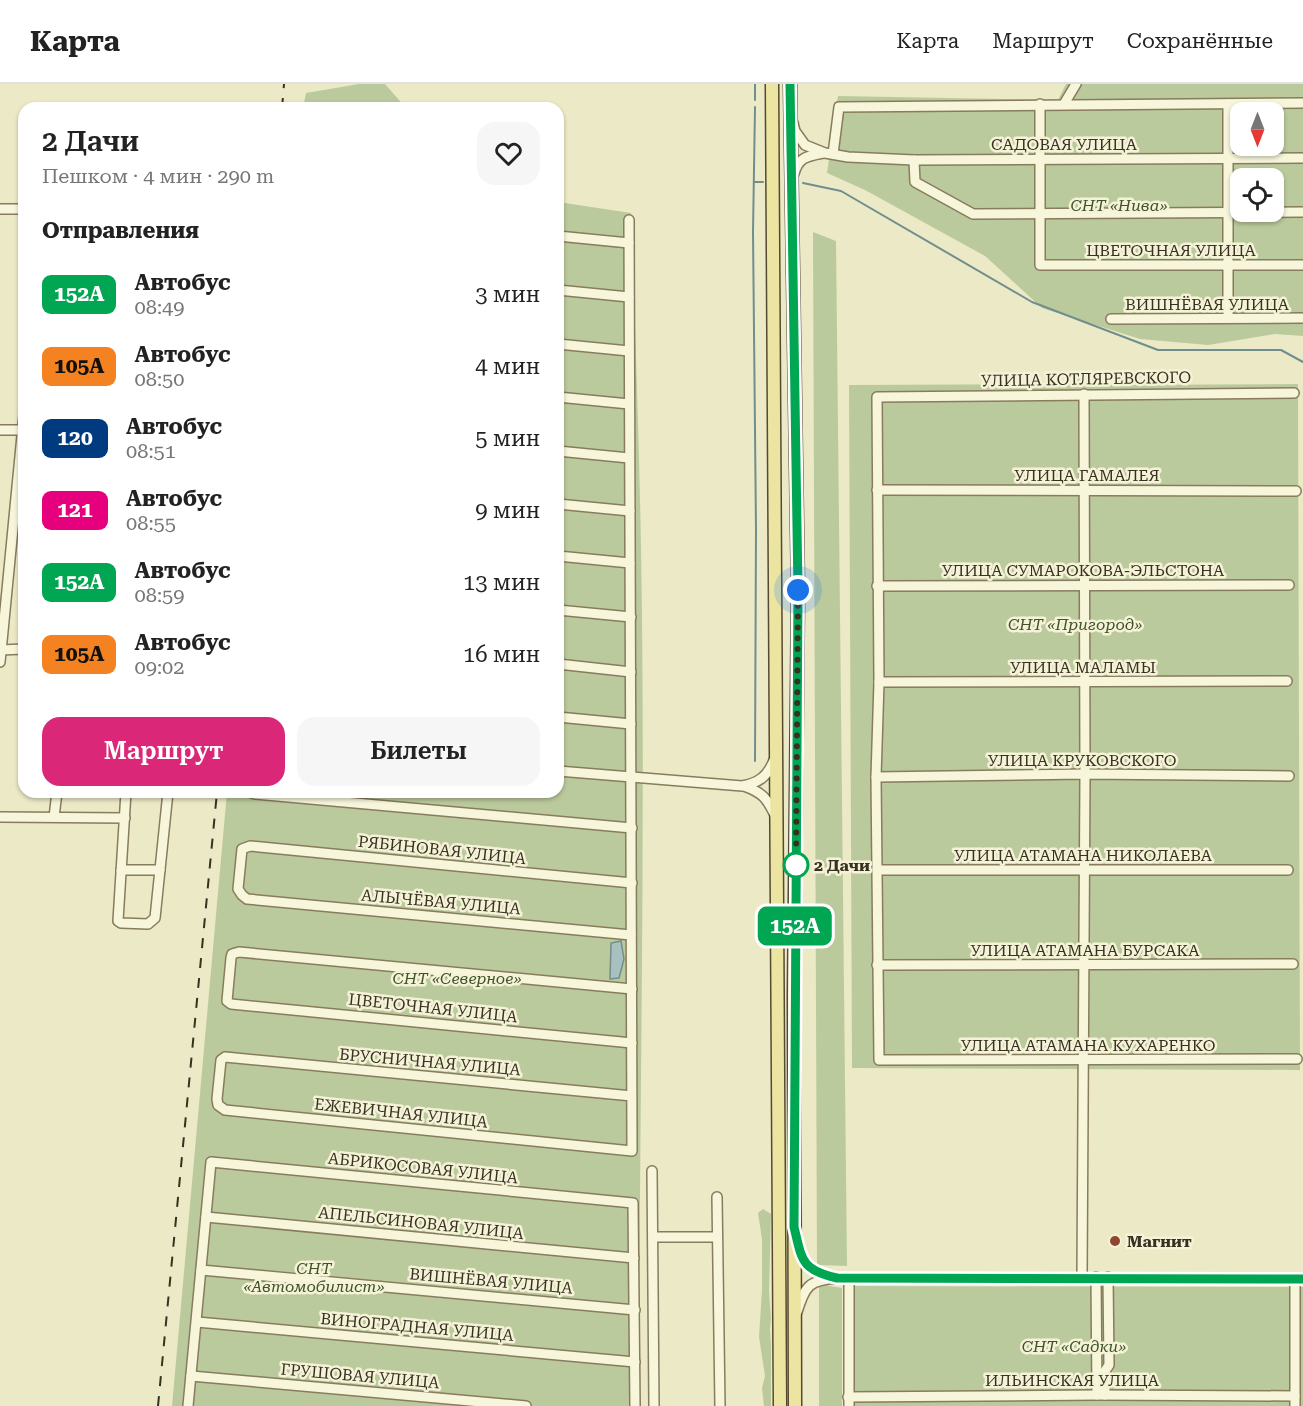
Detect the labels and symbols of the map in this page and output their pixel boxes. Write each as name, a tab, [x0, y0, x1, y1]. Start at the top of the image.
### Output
north arrow	[1230, 102, 1284, 156]
street label: САДОВАЯ УЛИЦА	[991, 135, 1138, 154]
park label: СНТ «Нива»	[1071, 196, 1167, 215]
street label: ЦВЕТОЧНАЯ УЛИЦА	[1086, 241, 1257, 260]
street label: ВИШНЁВАЯ УЛИЦА	[1125, 295, 1290, 314]
street label: УЛИЦА КОТЛЯРЕВСКОГО	[981, 368, 1191, 390]
street label: УЛИЦА ГАМАЛЕЯ	[1014, 466, 1160, 485]
street label: УЛИЦА СУМАРОКОВА-ЭЛЬСТОНА	[942, 561, 1225, 580]
your location	[783, 575, 813, 605]
park label: СНТ «Пригород»	[1008, 615, 1142, 634]
street label: УЛИЦА МАЛАМЫ	[1010, 658, 1156, 677]
street label: УЛИЦА КРУКОВСКОГО	[988, 751, 1176, 770]
street label: РЯБИНОВАЯ УЛИЦА	[357, 832, 528, 868]
street label: УЛИЦА АТАМАНА НИКОЛАЕВА	[954, 846, 1213, 865]
marker: 2 Дачи	[783, 852, 809, 878]
place label: 2 Дачи	[814, 856, 870, 875]
street label: АЛЫЧЁВАЯ УЛИЦА	[360, 886, 522, 919]
line badge: 152A	[753, 906, 837, 946]
street label: УЛИЦА АТАМАНА БУРСАКА	[970, 941, 1200, 960]
park label: СНТ «Северное»	[393, 969, 521, 988]
street label: ЦВЕТОЧНАЯ УЛИЦА	[348, 990, 519, 1026]
street label: УЛИЦА АТАМАНА КУХАРЕНКО	[961, 1036, 1215, 1055]
street label: БРУСНИЧНАЯ УЛИЦА	[338, 1045, 522, 1079]
street label: ЕЖЕВИЧНАЯ УЛИЦА	[313, 1094, 490, 1132]
street label: АБРИКОСОВАЯ УЛИЦА	[327, 1149, 520, 1188]
street label: АПЕЛЬСИНОВАЯ УЛИЦА	[317, 1203, 526, 1243]
place label: Магнит	[1127, 1232, 1192, 1251]
marker: Магнит	[1108, 1234, 1122, 1248]
park label: СНТ «Автомобилист»	[244, 1259, 385, 1296]
street label: ВИШНЁВАЯ УЛИЦА	[409, 1264, 574, 1298]
street label: ВИНОГРАДНАЯ УЛИЦА	[320, 1309, 515, 1345]
park label: СНТ «Садки»	[1022, 1337, 1126, 1356]
street label: ГРУШОВАЯ УЛИЦА	[280, 1360, 441, 1392]
street label: ИЛЬИНСКАЯ УЛИЦА	[985, 1371, 1160, 1390]

